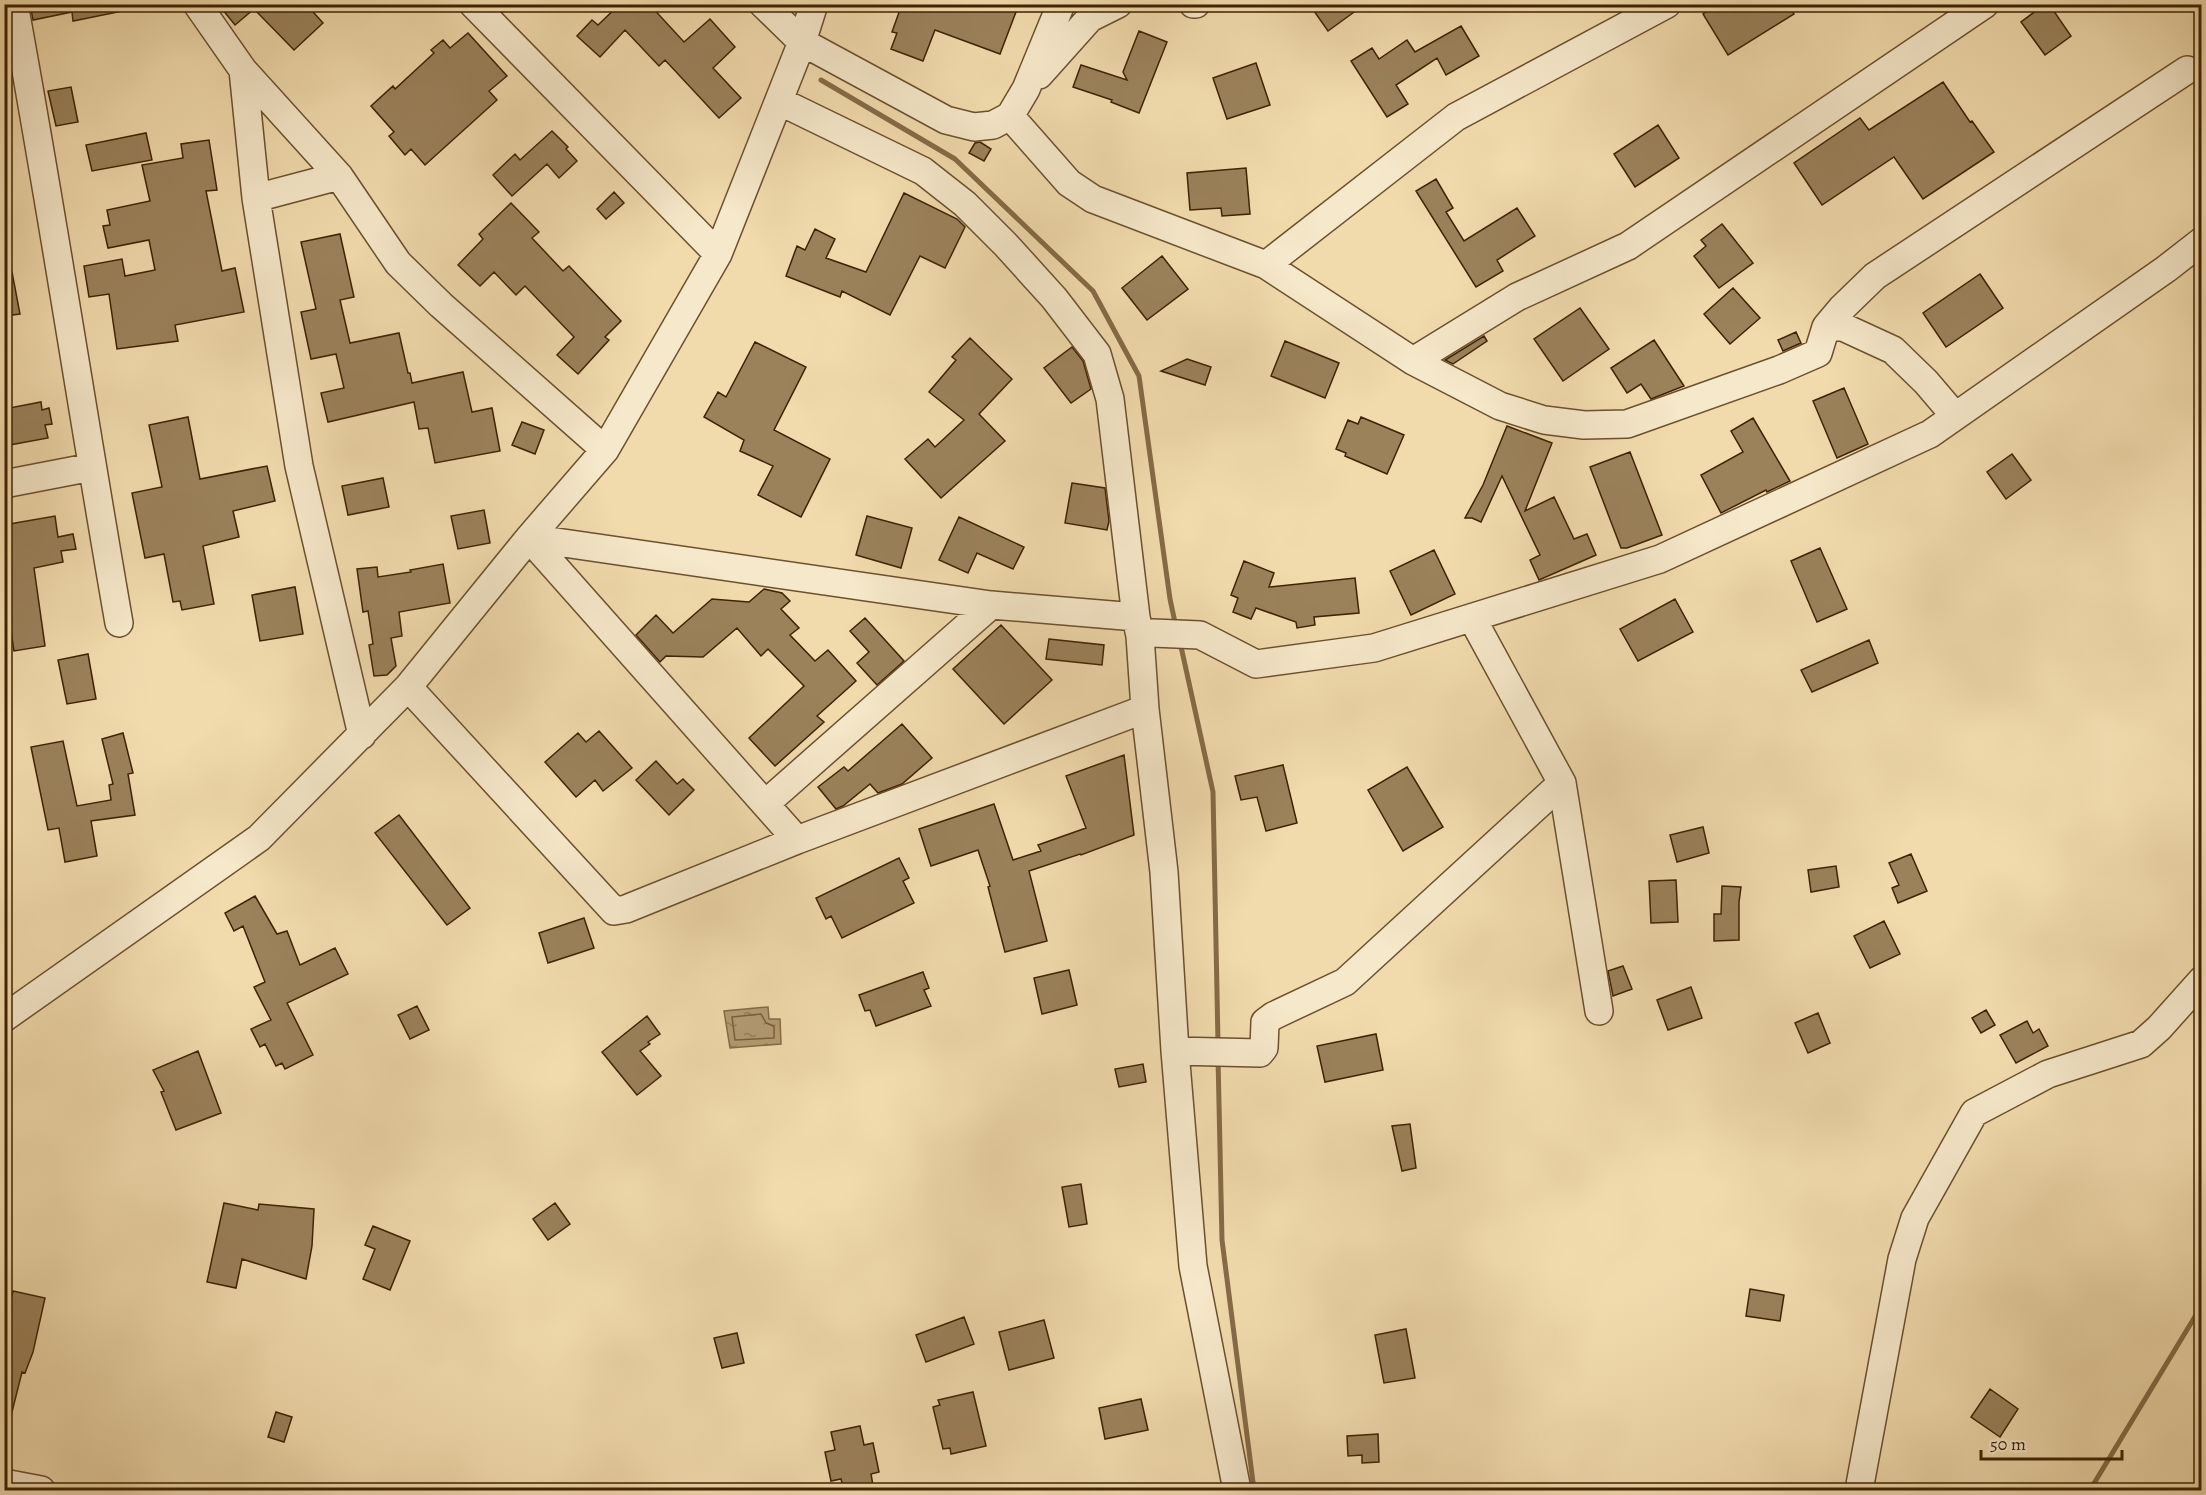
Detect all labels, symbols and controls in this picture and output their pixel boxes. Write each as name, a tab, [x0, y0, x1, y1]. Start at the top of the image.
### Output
scale bar	[1981, 1423, 2122, 1461]
text: 50 m	[1990, 1432, 2026, 1456]

